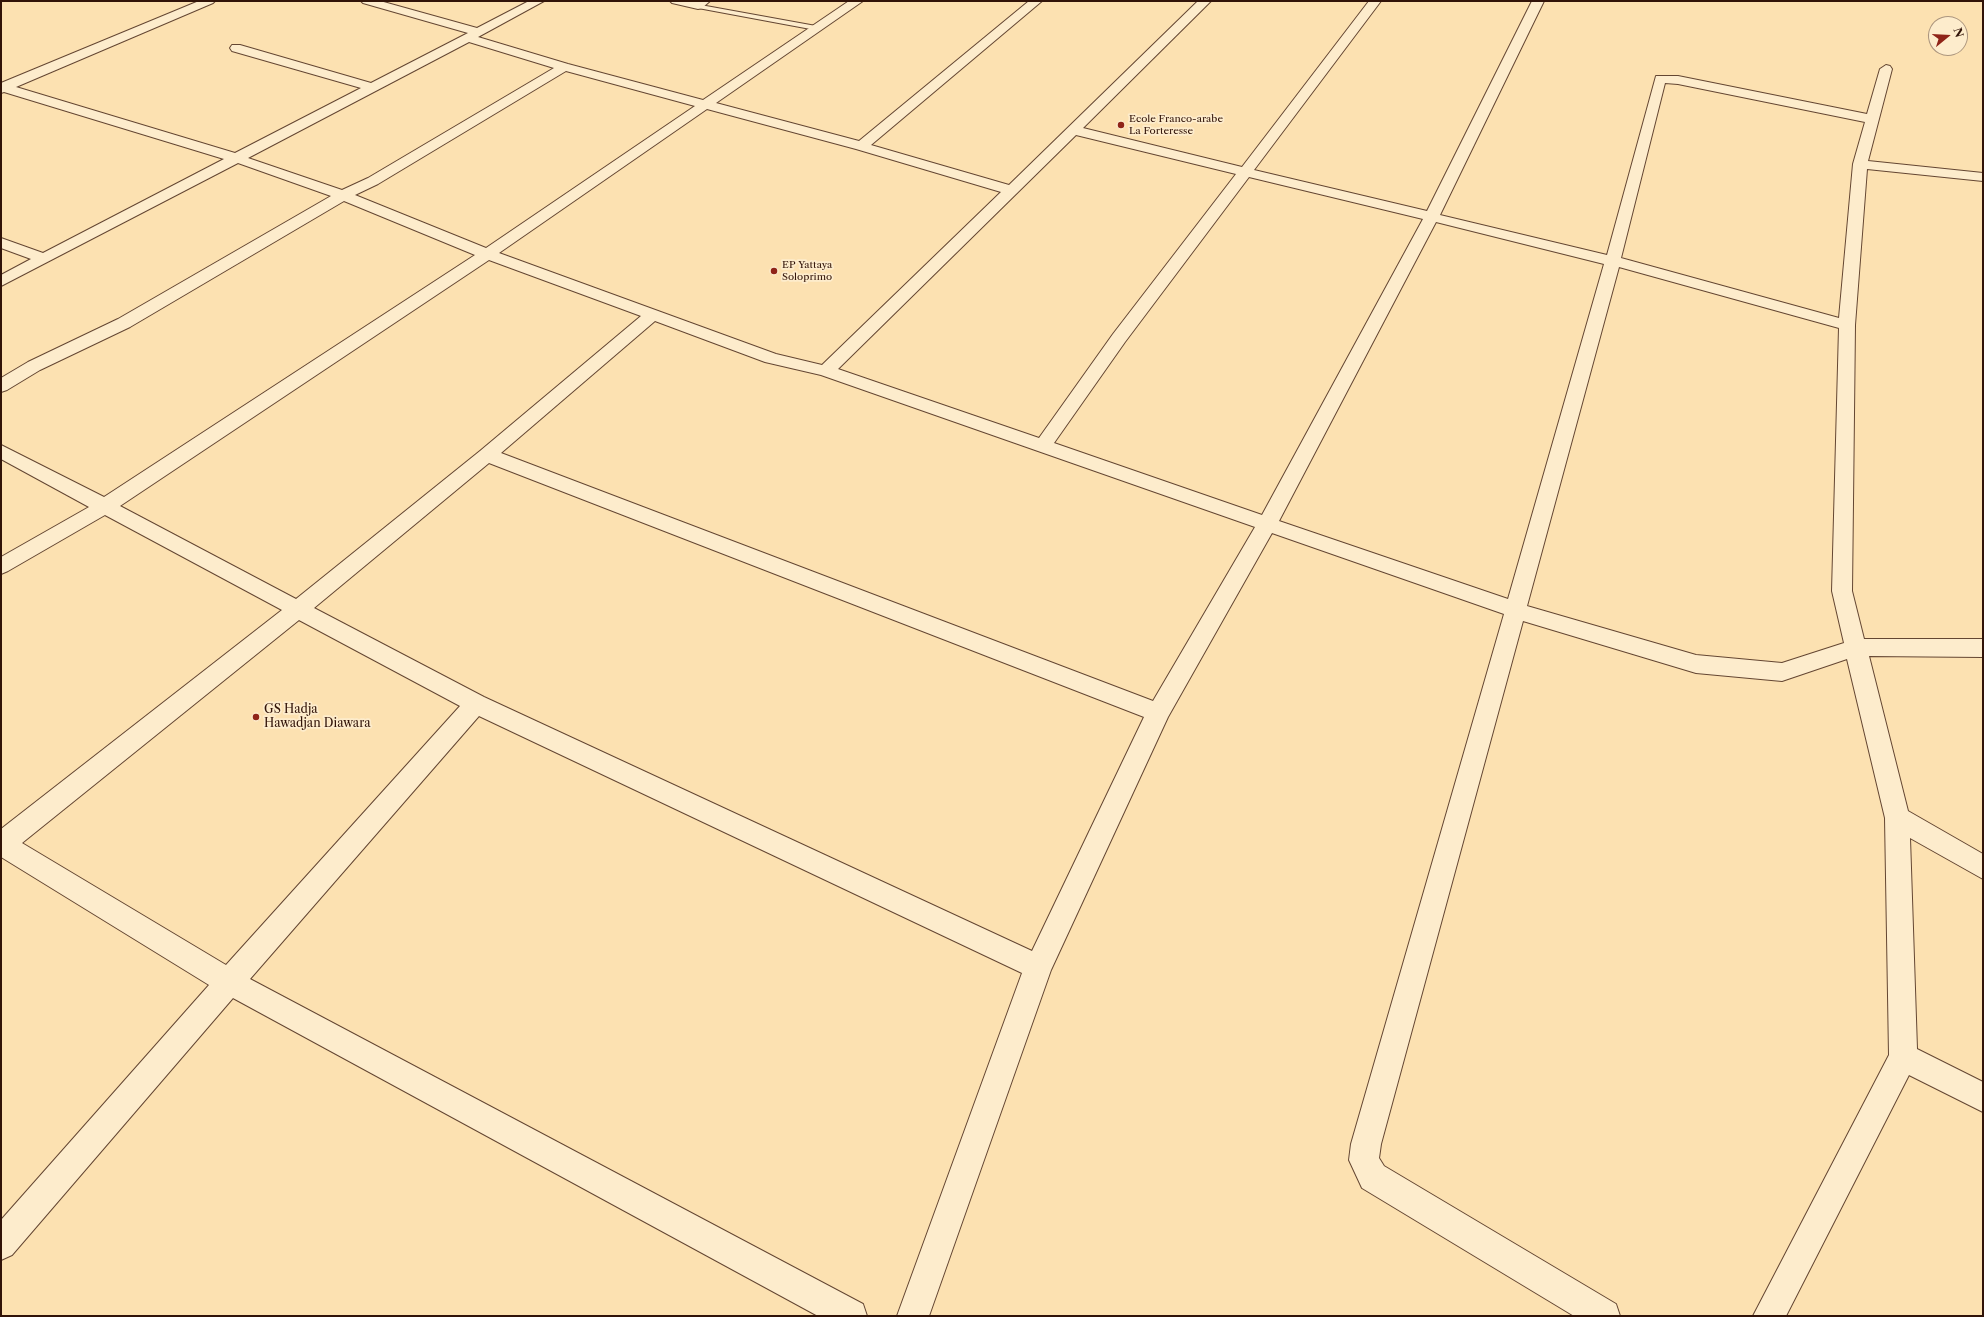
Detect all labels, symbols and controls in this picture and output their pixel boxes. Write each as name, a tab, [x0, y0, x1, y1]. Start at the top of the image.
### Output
north arrow	[1928, 16, 1968, 56]
text: N	[1950, 26, 1967, 39]
place label: Ecole Franco-arabe La Forteresse	[1129, 113, 1223, 136]
marker: Ecole Franco-arabe La Forteresse	[1116, 120, 1126, 130]
place label: EP Yattaya Soloprimo	[782, 259, 832, 282]
marker: EP Yattaya Soloprimo	[769, 266, 779, 276]
place label: GS Hadja Hawadjan Diawara	[264, 703, 371, 731]
marker: GS Hadja Hawadjan Diawara	[251, 712, 261, 722]

